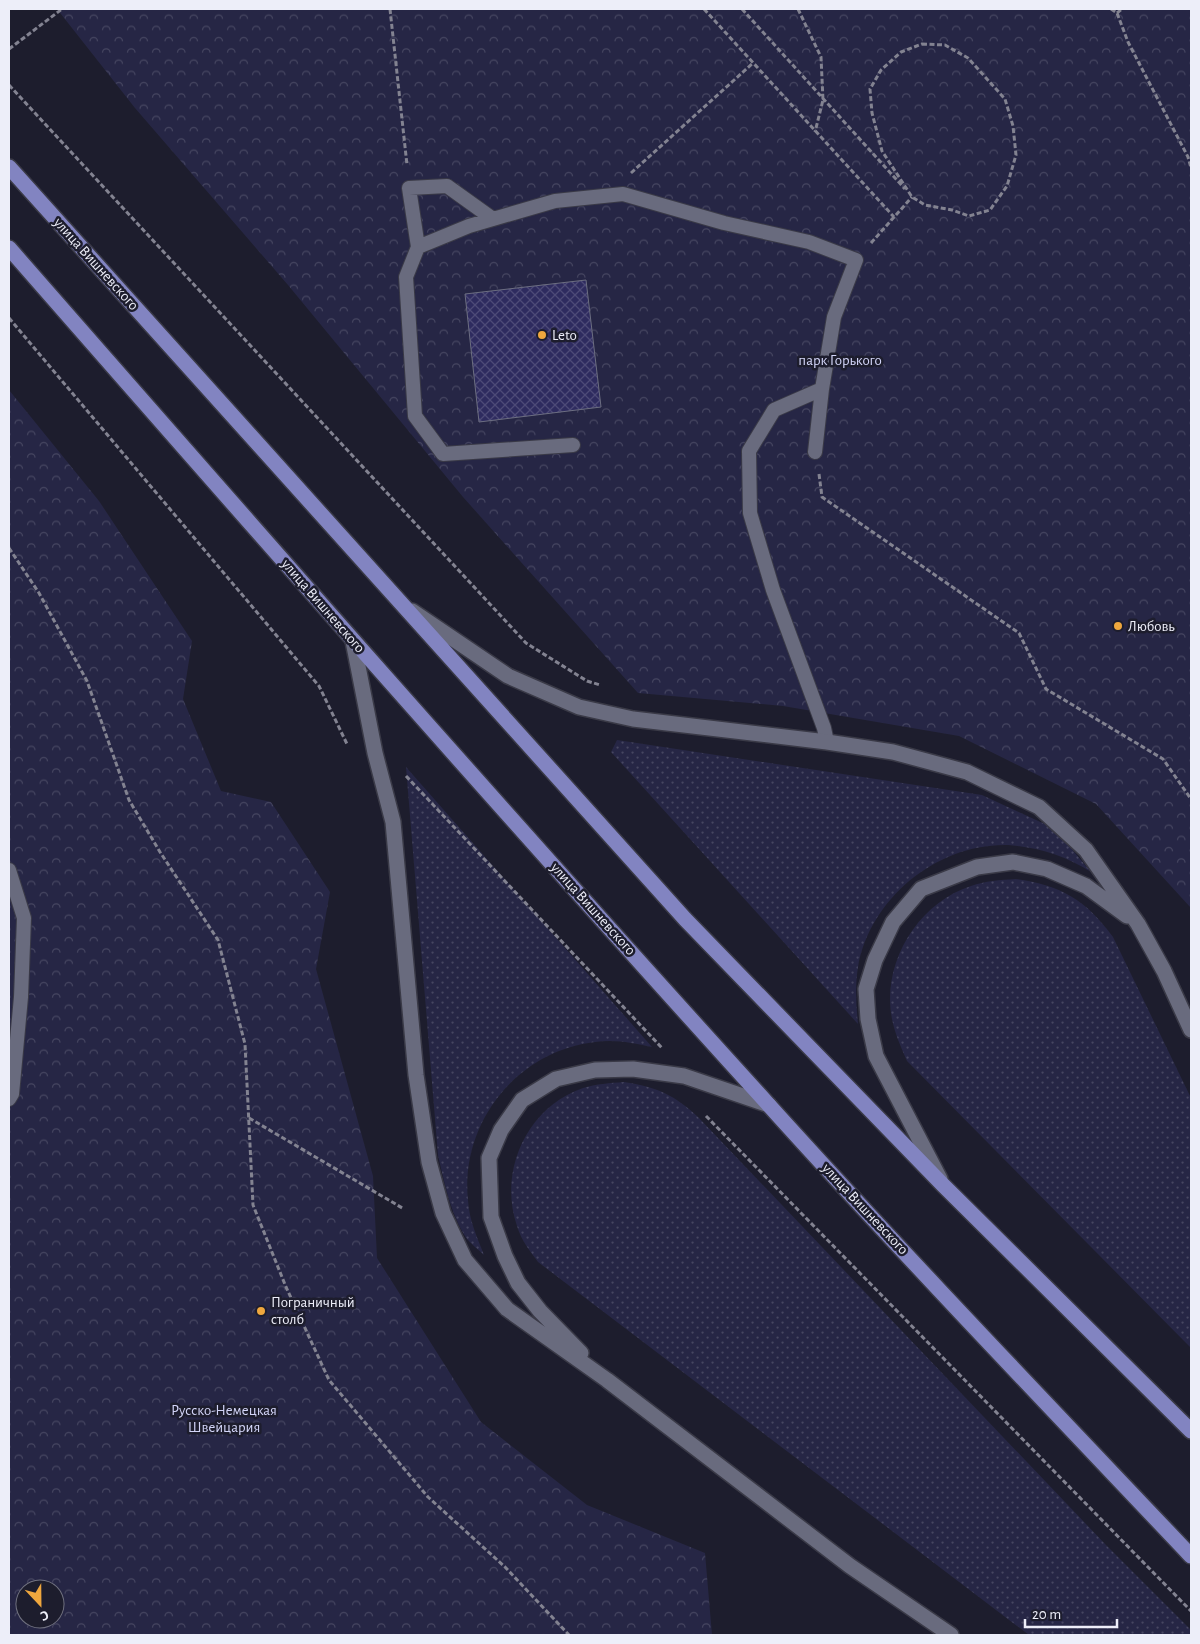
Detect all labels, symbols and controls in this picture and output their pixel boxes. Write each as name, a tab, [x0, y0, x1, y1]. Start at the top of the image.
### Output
street label: улица Вишневского	[50, 214, 141, 313]
place label: Leto	[552, 328, 577, 343]
marker: Leto	[536, 329, 548, 341]
park label: парк Горького	[798, 353, 882, 368]
street label: улица Вишневского	[278, 556, 368, 656]
place label: Любовь	[1128, 619, 1175, 634]
marker: Любовь	[1112, 620, 1124, 632]
street label: улица Вишневского	[547, 859, 638, 958]
street label: улица Вишневского	[818, 1160, 911, 1257]
place label: Пограничный столб	[271, 1295, 355, 1327]
marker: Пограничный столб	[255, 1305, 267, 1317]
park label: Русско-Немецкая Швейцария	[171, 1403, 277, 1435]
north arrow	[15, 1579, 65, 1629]
scale bar	[1025, 1596, 1118, 1628]
text: С	[38, 1607, 51, 1623]
text: 20 m	[1032, 1607, 1061, 1622]

